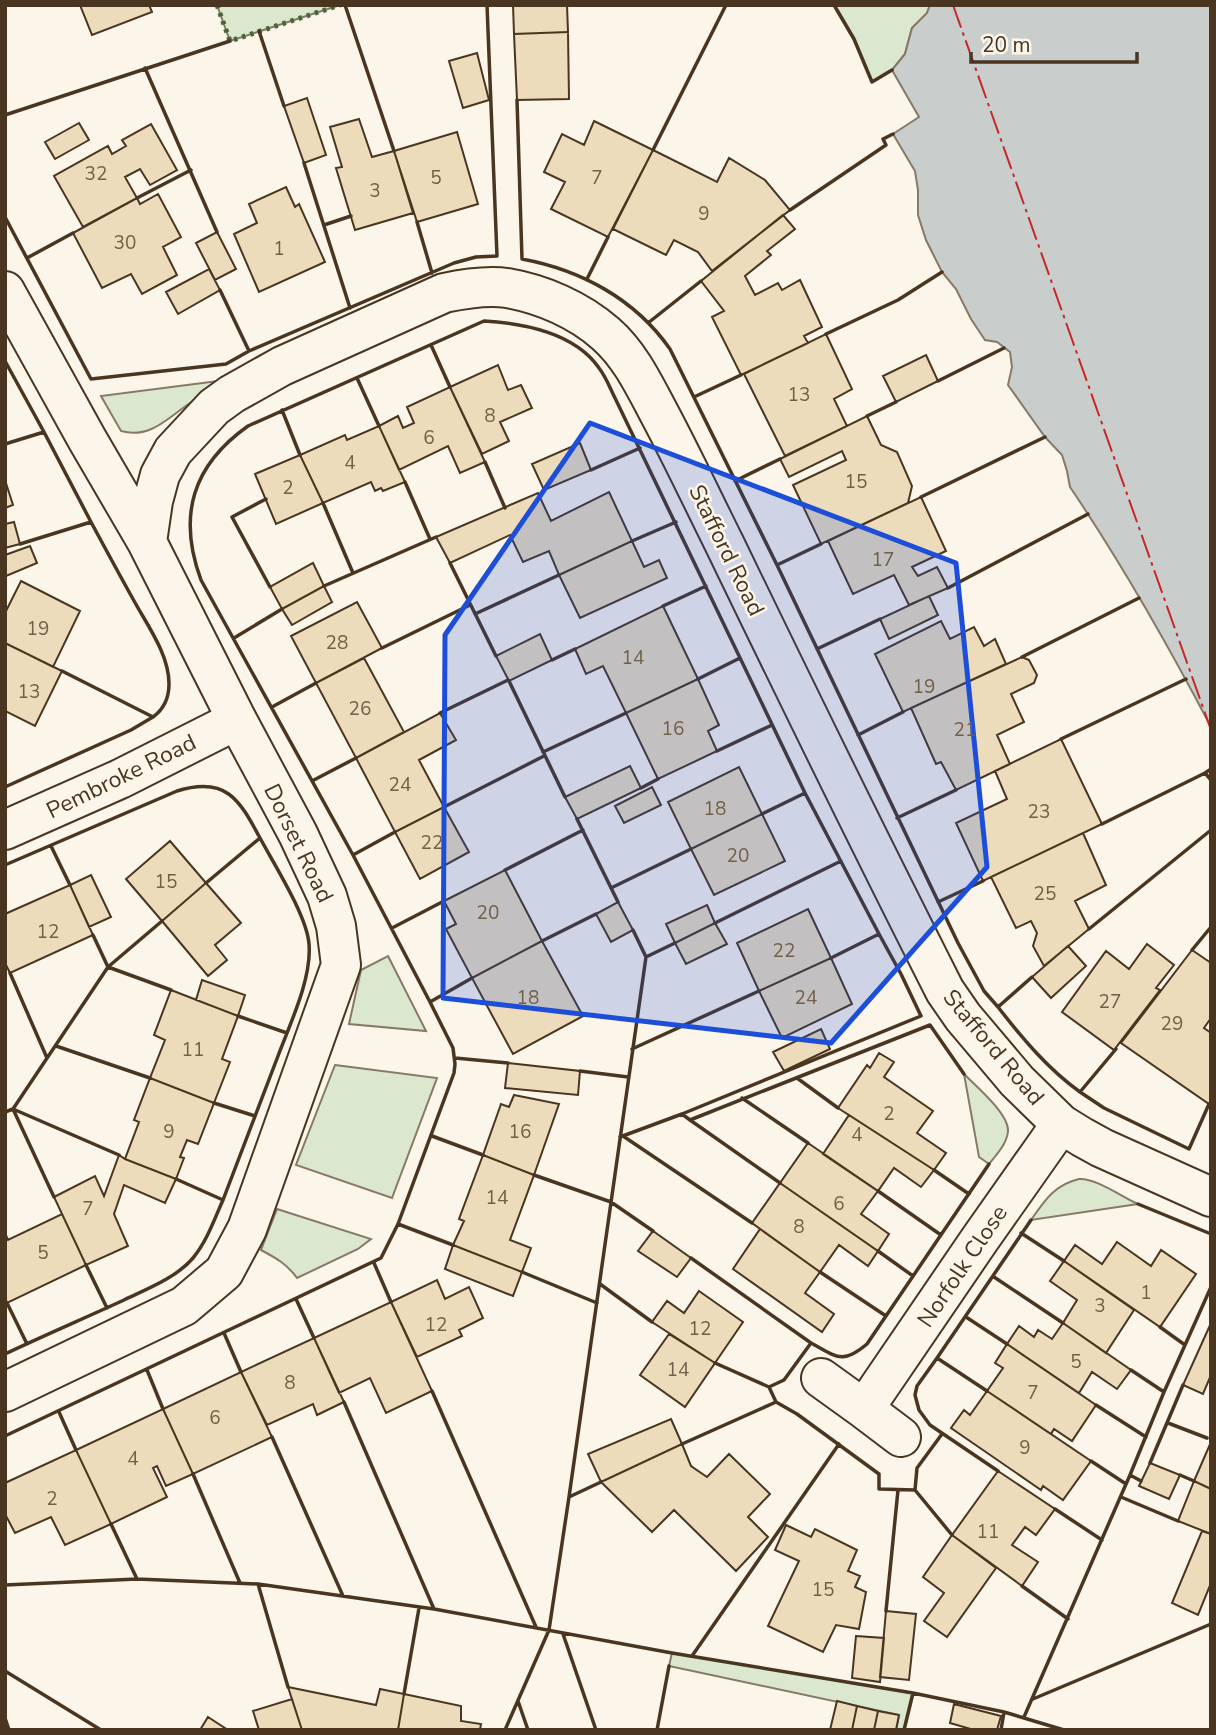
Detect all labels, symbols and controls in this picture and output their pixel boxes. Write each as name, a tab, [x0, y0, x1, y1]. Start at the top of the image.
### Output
scale bar	[971, 21, 1137, 65]
text: 20 m	[982, 31, 1031, 59]
house number: 32	[85, 161, 107, 187]
house number: 5	[430, 165, 442, 191]
house number: 7	[591, 165, 603, 191]
house number: 3	[369, 178, 381, 204]
house number: 9	[698, 201, 710, 227]
house number: 30	[114, 230, 136, 256]
house number: 1	[273, 236, 285, 262]
house number: 13	[788, 382, 810, 408]
house number: 8	[484, 403, 496, 429]
house number: 6	[423, 425, 435, 451]
house number: 4	[344, 450, 356, 476]
house number: 15	[845, 469, 867, 495]
house number: 2	[282, 475, 294, 501]
street label: Stafford Road	[681, 479, 772, 621]
house number: 17	[872, 547, 894, 573]
house number: 19	[27, 616, 49, 642]
house number: 28	[326, 630, 348, 656]
house number: 14	[622, 645, 644, 671]
house number: 19	[913, 674, 935, 700]
house number: 13	[18, 679, 40, 705]
house number: 26	[349, 696, 371, 722]
house number: 16	[662, 716, 684, 742]
house number: 21	[954, 717, 976, 743]
street label: Pembroke Road	[41, 727, 201, 826]
house number: 24	[389, 772, 411, 798]
street label: Dorset Road	[256, 779, 341, 908]
house number: 18	[704, 796, 726, 822]
house number: 23	[1028, 799, 1050, 825]
house number: 22	[421, 830, 443, 856]
house number: 20	[727, 843, 749, 869]
house number: 15	[155, 869, 177, 895]
house number: 25	[1034, 881, 1056, 907]
house number: 20	[477, 900, 499, 926]
house number: 12	[37, 919, 59, 945]
house number: 22	[773, 938, 795, 964]
street label: Stafford Road	[936, 983, 1051, 1112]
house number: 18	[517, 985, 539, 1011]
house number: 24	[795, 985, 817, 1011]
house number: 27	[1099, 989, 1121, 1015]
house number: 29	[1161, 1011, 1183, 1037]
house number: 11	[182, 1037, 204, 1063]
house number: 2	[883, 1101, 895, 1127]
house number: 9	[163, 1119, 175, 1145]
house number: 16	[509, 1119, 531, 1145]
house number: 4	[851, 1122, 863, 1148]
house number: 14	[486, 1185, 508, 1211]
house number: 6	[833, 1191, 845, 1217]
house number: 7	[82, 1196, 94, 1222]
street label: Norfolk Close	[910, 1199, 1015, 1334]
house number: 8	[793, 1214, 805, 1240]
house number: 5	[37, 1240, 49, 1266]
house number: 1	[1140, 1280, 1152, 1306]
house number: 3	[1094, 1293, 1106, 1319]
house number: 12	[425, 1312, 447, 1338]
house number: 12	[689, 1316, 711, 1342]
house number: 5	[1070, 1349, 1082, 1375]
house number: 14	[667, 1357, 689, 1383]
house number: 8	[284, 1370, 296, 1396]
house number: 7	[1027, 1380, 1039, 1406]
house number: 6	[209, 1405, 221, 1431]
house number: 9	[1019, 1435, 1031, 1461]
house number: 4	[127, 1446, 139, 1472]
house number: 2	[46, 1486, 58, 1512]
house number: 11	[977, 1519, 999, 1545]
house number: 15	[812, 1577, 834, 1603]

